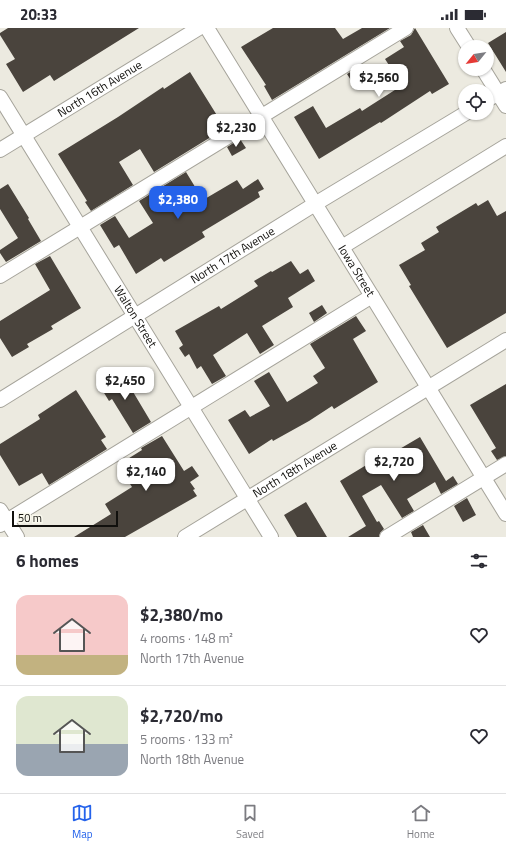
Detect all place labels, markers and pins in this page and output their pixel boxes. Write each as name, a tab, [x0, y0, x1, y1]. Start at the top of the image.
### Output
pin: $2,560	[346, 64, 412, 98]
pin: $2,230	[203, 114, 269, 148]
pin: $2,380	[145, 186, 211, 220]
pin: $2,450	[92, 367, 158, 401]
pin: $2,720	[361, 448, 427, 482]
pin: $2,140	[113, 458, 179, 492]

